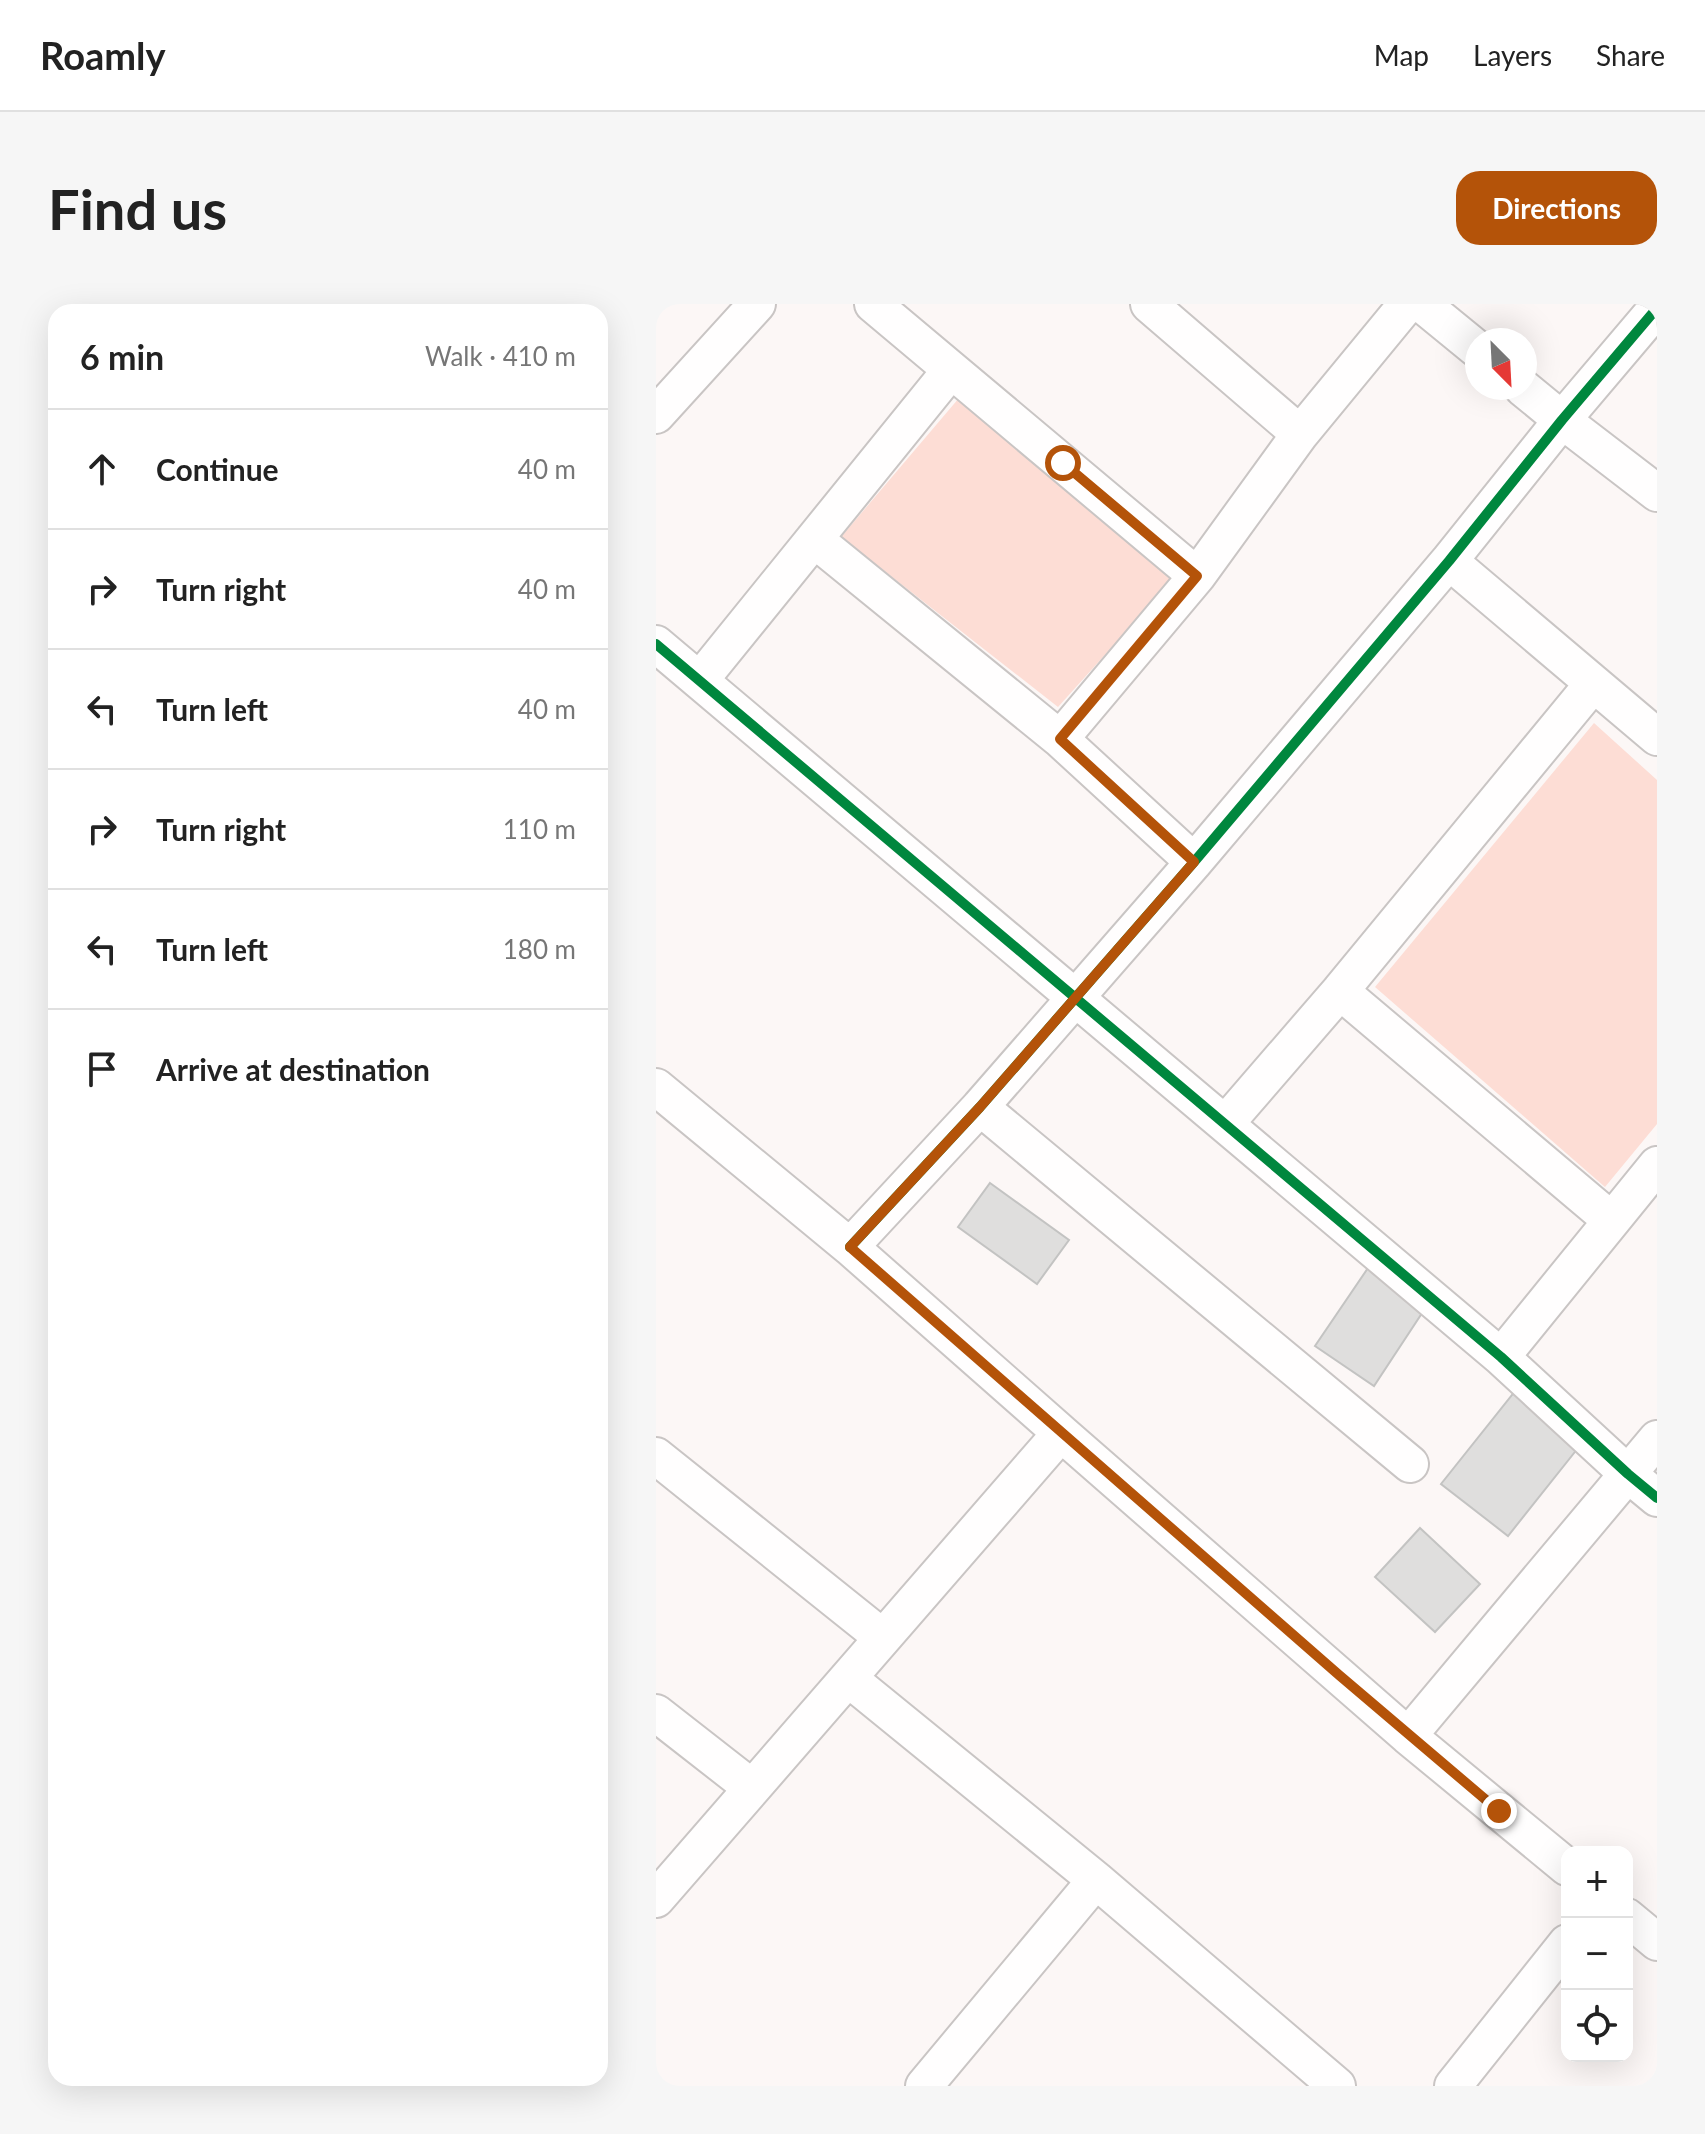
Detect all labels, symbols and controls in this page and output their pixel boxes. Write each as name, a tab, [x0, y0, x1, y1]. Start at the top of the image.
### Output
text: Roamly	[40, 32, 166, 78]
text: Map	[1374, 38, 1429, 72]
text: Layers	[1473, 38, 1552, 72]
text: Share	[1596, 38, 1665, 72]
button: Directions	[1456, 171, 1657, 245]
text: Find us	[48, 175, 227, 242]
north arrow	[1465, 328, 1537, 400]
text: 6 min	[80, 336, 164, 377]
text: Walk · 410 m	[425, 340, 576, 372]
route start	[1045, 445, 1081, 481]
icon: ahead	[80, 447, 124, 491]
text: Continue	[156, 451, 279, 487]
text: 40 m	[518, 453, 576, 485]
icon: right	[80, 567, 124, 611]
text: Turn right	[156, 571, 286, 607]
text: 40 m	[518, 573, 576, 605]
icon: left	[80, 687, 124, 731]
text: Turn left	[156, 691, 268, 727]
text: 40 m	[518, 693, 576, 725]
icon: right	[80, 807, 124, 851]
text: Turn right	[156, 811, 286, 847]
text: 110 m	[503, 813, 576, 845]
icon: left	[80, 927, 124, 971]
text: Turn left	[156, 931, 268, 967]
text: 180 m	[503, 933, 576, 965]
icon: arrive	[80, 1047, 124, 1091]
text: Arrive at destination	[156, 1051, 430, 1087]
route end	[1481, 1793, 1517, 1829]
map controls	[1561, 1846, 1633, 2062]
button: +	[1561, 1846, 1633, 1918]
button: −	[1561, 1918, 1633, 1990]
button: locate	[1561, 1990, 1633, 2062]

